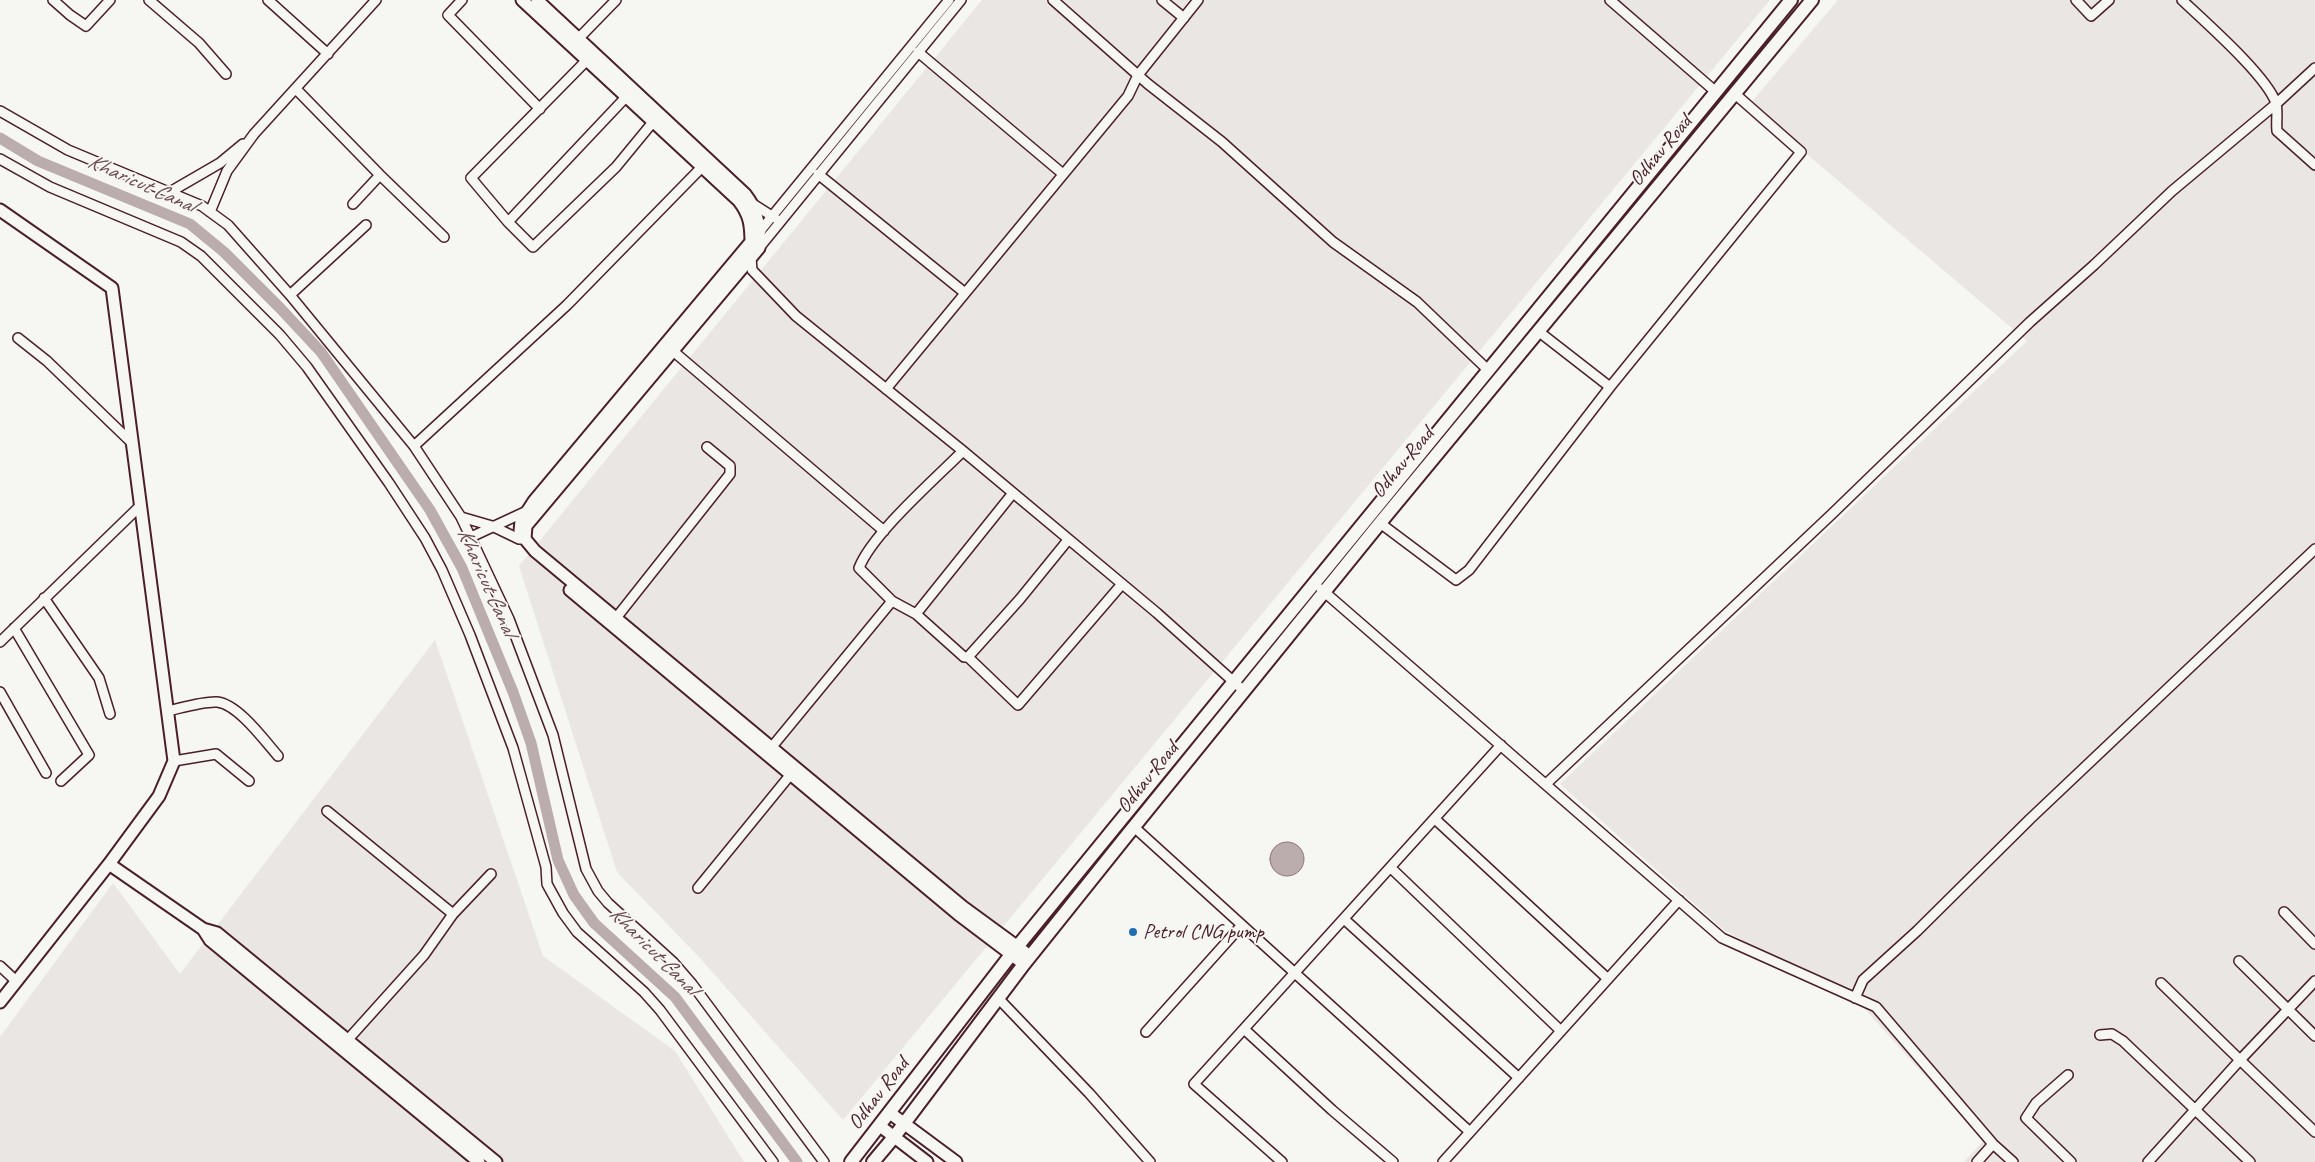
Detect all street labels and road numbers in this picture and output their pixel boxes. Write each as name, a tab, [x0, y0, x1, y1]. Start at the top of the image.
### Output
street label: Odhav Road	[1624, 111, 1698, 191]
street label: Odhav Road	[1366, 423, 1440, 503]
street label: Odhav Road	[1112, 737, 1184, 819]
street label: Odhav Road	[843, 1053, 915, 1135]

